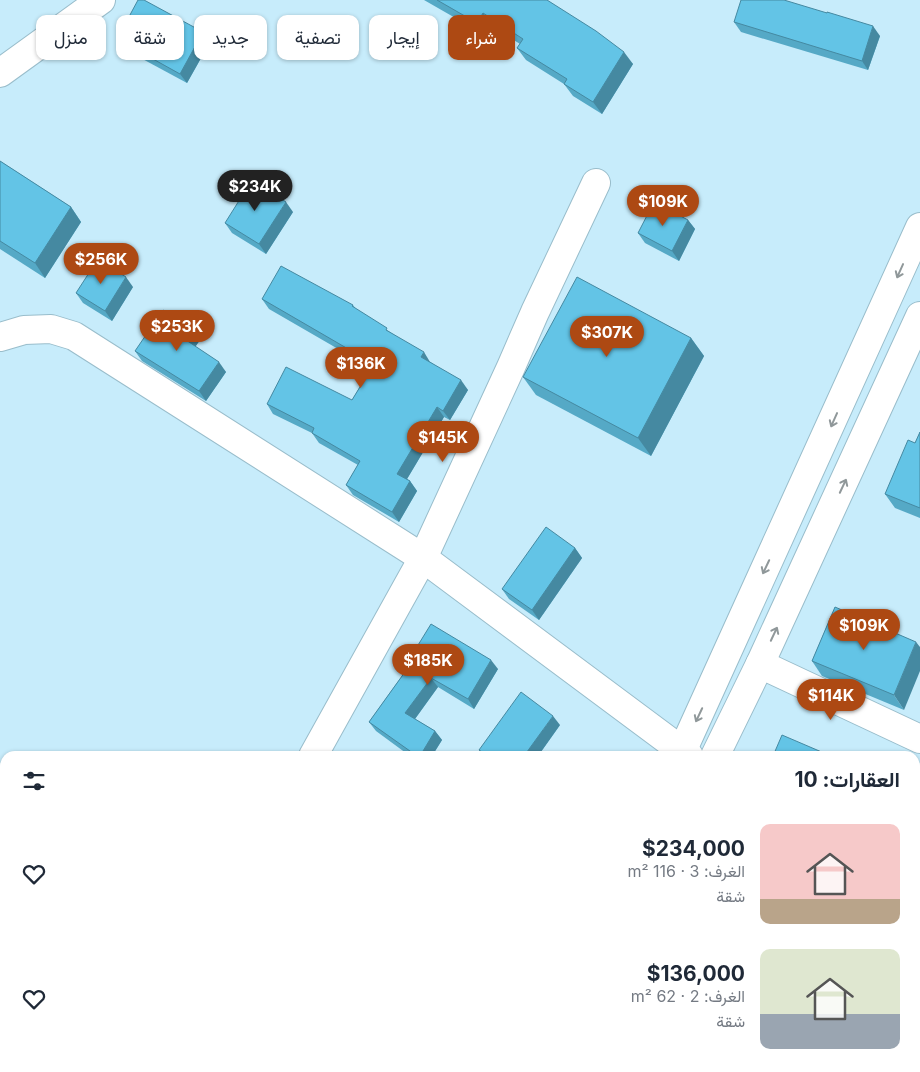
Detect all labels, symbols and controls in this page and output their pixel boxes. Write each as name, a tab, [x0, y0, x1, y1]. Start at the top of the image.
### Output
chip: منزل	[36, 15, 106, 60]
chip: شقة	[116, 15, 184, 60]
chip: جديد	[194, 15, 267, 60]
chip: تصفية	[277, 15, 359, 60]
chip: إيجار	[369, 15, 438, 60]
chip: شراء	[448, 15, 515, 60]
pin: $234K	[220, 170, 290, 212]
text: $234K	[228, 176, 282, 196]
pin: $109K	[628, 184, 698, 227]
text: $109K	[638, 191, 688, 211]
pin: $256K	[66, 242, 136, 285]
text: $256K	[75, 249, 127, 269]
one-way arrow	[895, 263, 905, 278]
pin: $253K	[142, 310, 212, 352]
text: $253K	[151, 316, 203, 336]
pin: $307K	[572, 316, 642, 358]
text: $307K	[581, 322, 633, 342]
pin: $136K	[326, 346, 396, 389]
text: $136K	[336, 353, 386, 373]
one-way arrow	[828, 412, 838, 427]
pin: $145K	[408, 420, 478, 463]
text: $145K	[418, 427, 468, 447]
one-way arrow	[838, 479, 848, 494]
one-way arrow	[761, 560, 771, 575]
pin: $109K	[829, 608, 899, 651]
text: $109K	[839, 615, 889, 635]
one-way arrow	[770, 627, 780, 642]
pin: $185K	[393, 644, 463, 686]
text: $185K	[403, 650, 453, 670]
pin: $114K	[796, 678, 866, 721]
text: $114K	[808, 685, 854, 705]
one-way arrow	[693, 707, 703, 722]
icon: filters	[20, 767, 48, 795]
text: العقارات: 10	[794, 767, 900, 792]
text: $234,000	[642, 836, 745, 861]
icon: home	[800, 844, 860, 904]
icon: heart	[20, 860, 48, 888]
text: الغرف: 3 · 116 m²	[627, 861, 745, 881]
text: شقة	[716, 886, 745, 906]
text: $136,000	[647, 961, 745, 986]
icon: home	[800, 969, 860, 1029]
icon: heart	[20, 985, 48, 1013]
text: الغرف: 2 · 62 m²	[631, 986, 745, 1006]
text: شقة	[716, 1011, 745, 1031]

